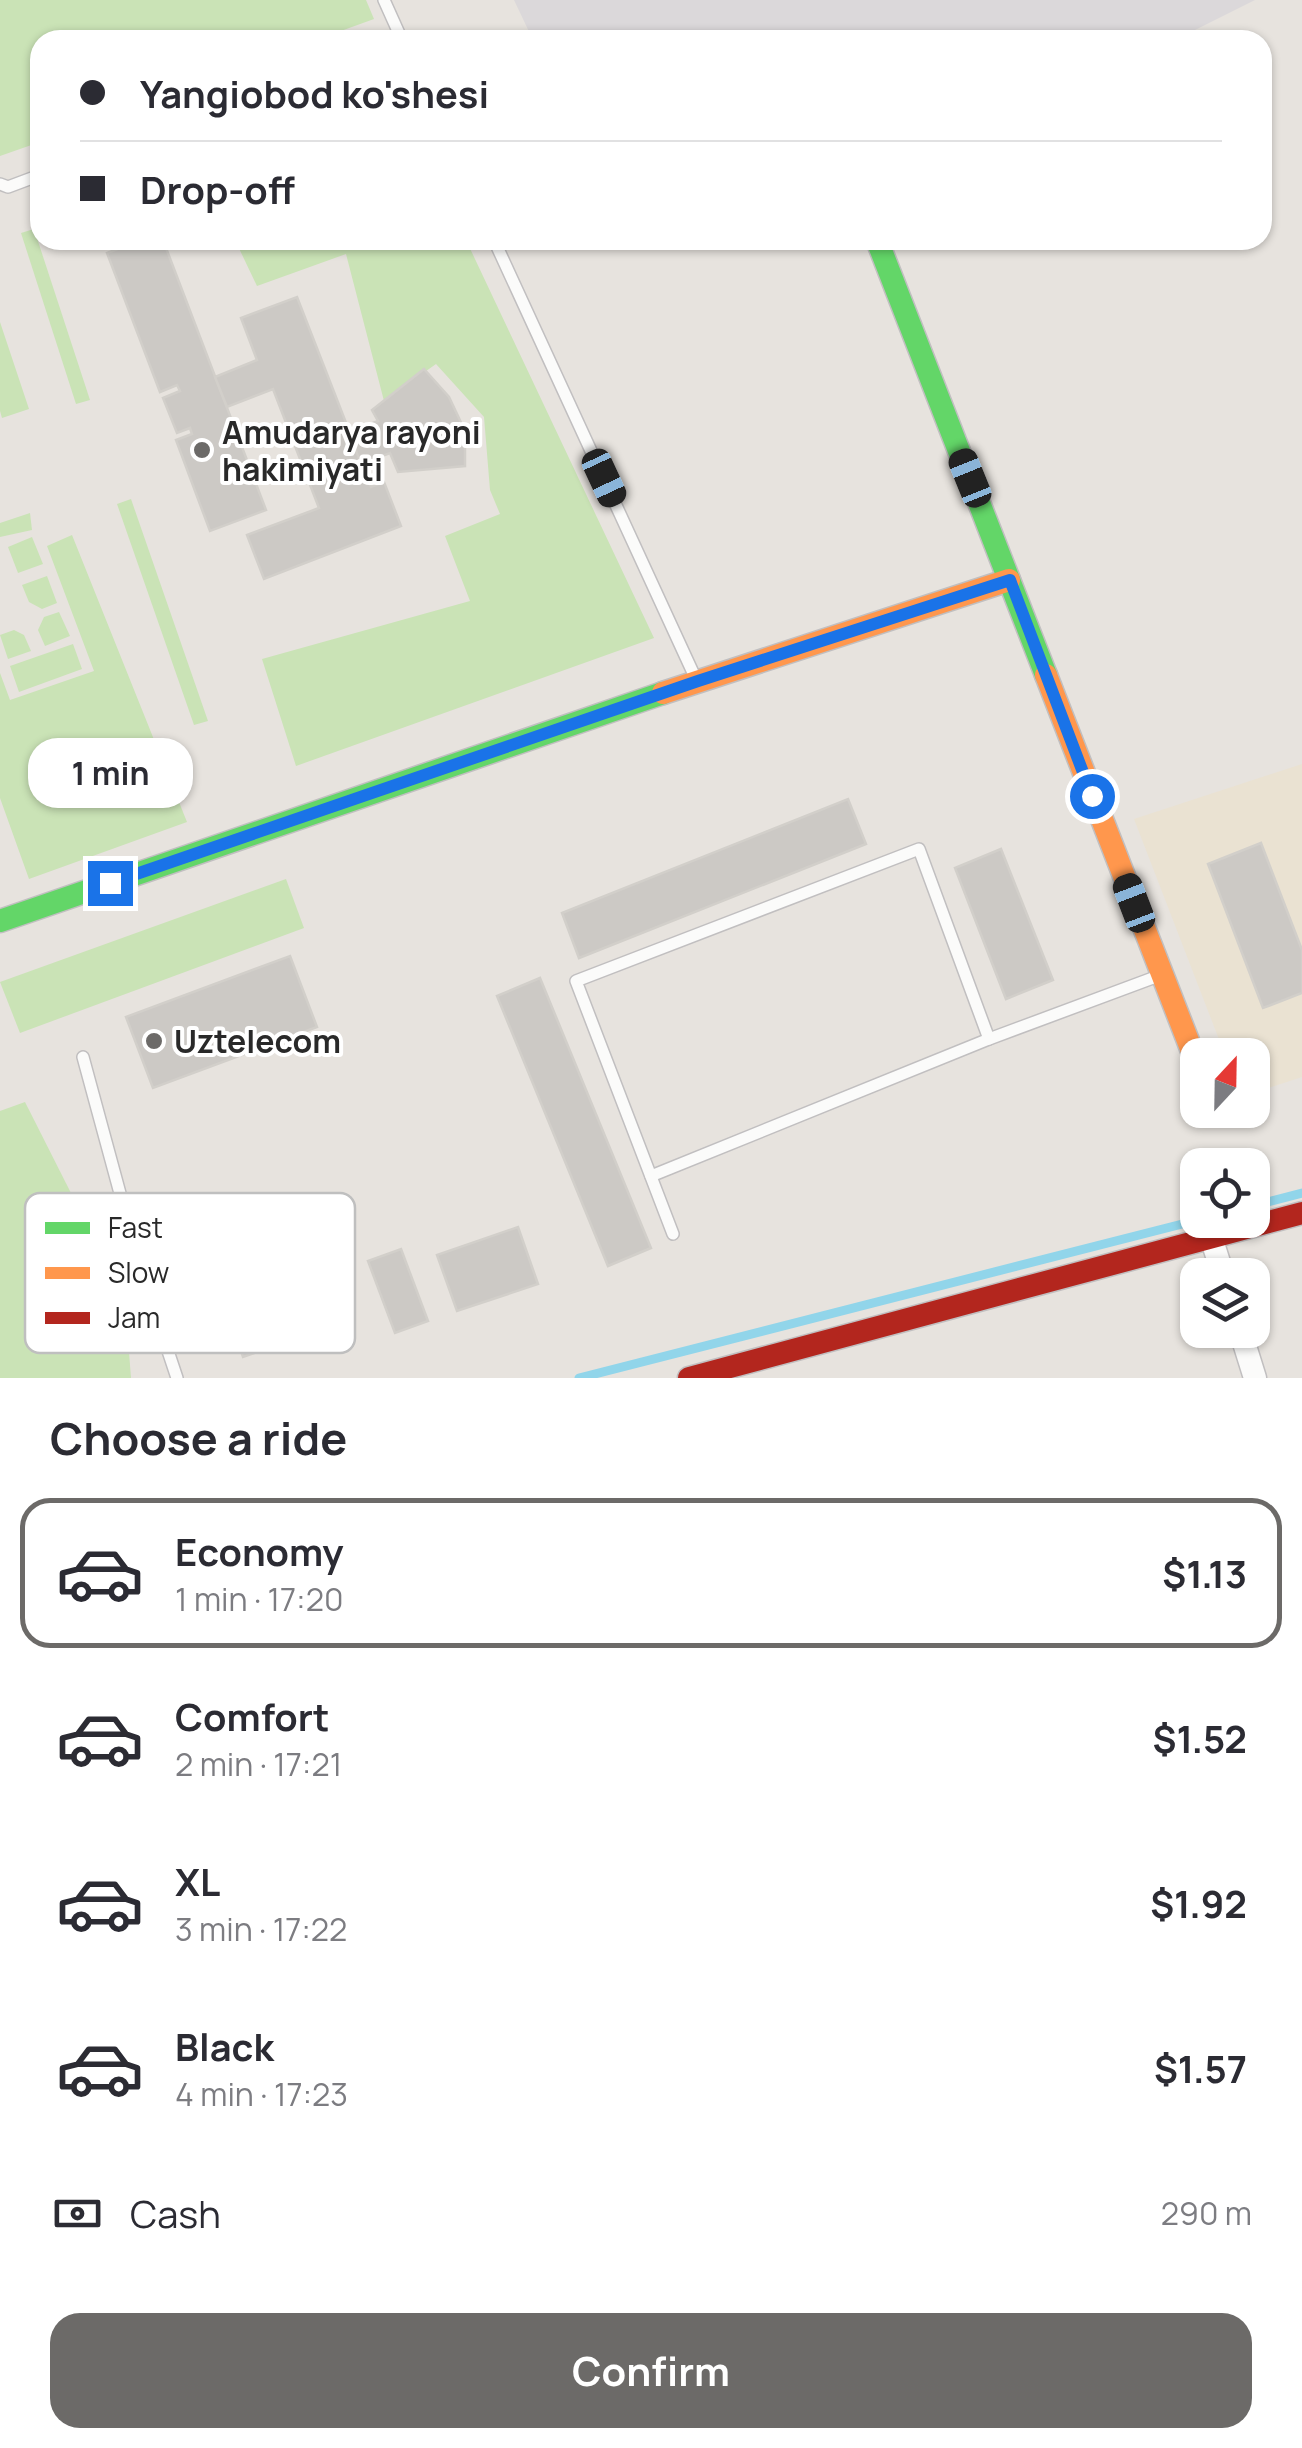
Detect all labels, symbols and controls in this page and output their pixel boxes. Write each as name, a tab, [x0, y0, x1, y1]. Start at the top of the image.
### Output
text: Yangiobod ko'shesi	[140, 67, 489, 119]
text: Drop-off	[140, 163, 295, 215]
place label: Amudarya rayoni hakimiyati	[222, 410, 481, 491]
marker: Amudarya rayoni hakimiyati	[191, 439, 213, 461]
car	[578, 444, 630, 512]
car	[945, 445, 995, 511]
callout: 1 min	[28, 738, 192, 808]
text: 1 min	[71, 751, 150, 795]
route start	[1070, 774, 1115, 819]
route end	[88, 861, 133, 906]
car	[1109, 870, 1159, 936]
place label: Uztelecom	[174, 1019, 341, 1063]
marker: Uztelecom	[143, 1030, 165, 1052]
north arrow	[1180, 1038, 1270, 1128]
map controls	[1180, 1038, 1270, 1348]
button: locate	[1180, 1148, 1270, 1238]
legend	[25, 1193, 355, 1353]
text: Fast	[108, 1208, 163, 1246]
text: Slow	[108, 1253, 169, 1291]
button: layers	[1180, 1258, 1270, 1348]
text: Jam	[108, 1298, 160, 1336]
text: Choose a ride	[50, 1407, 347, 1469]
text: Economy	[175, 1525, 344, 1577]
icon: car	[55, 1528, 145, 1618]
text: $1.13	[1162, 1547, 1247, 1599]
text: 1 min · 17:20	[175, 1577, 343, 1621]
text: Comfort	[175, 1690, 329, 1742]
icon: car	[55, 1693, 145, 1783]
text: $1.52	[1153, 1712, 1247, 1764]
text: 2 min · 17:21	[175, 1742, 342, 1786]
text: XL	[175, 1855, 220, 1907]
icon: car	[55, 1858, 145, 1948]
text: $1.92	[1150, 1877, 1247, 1929]
text: 3 min · 17:22	[175, 1907, 347, 1951]
text: Black	[175, 2020, 274, 2072]
icon: car	[55, 2023, 145, 2113]
text: $1.57	[1154, 2042, 1247, 2094]
text: 4 min · 17:23	[175, 2072, 348, 2116]
icon: cash	[50, 2186, 105, 2241]
text: Cash	[130, 2187, 221, 2239]
text: 290 m	[1161, 2191, 1252, 2235]
button: Confirm	[50, 2313, 1252, 2428]

